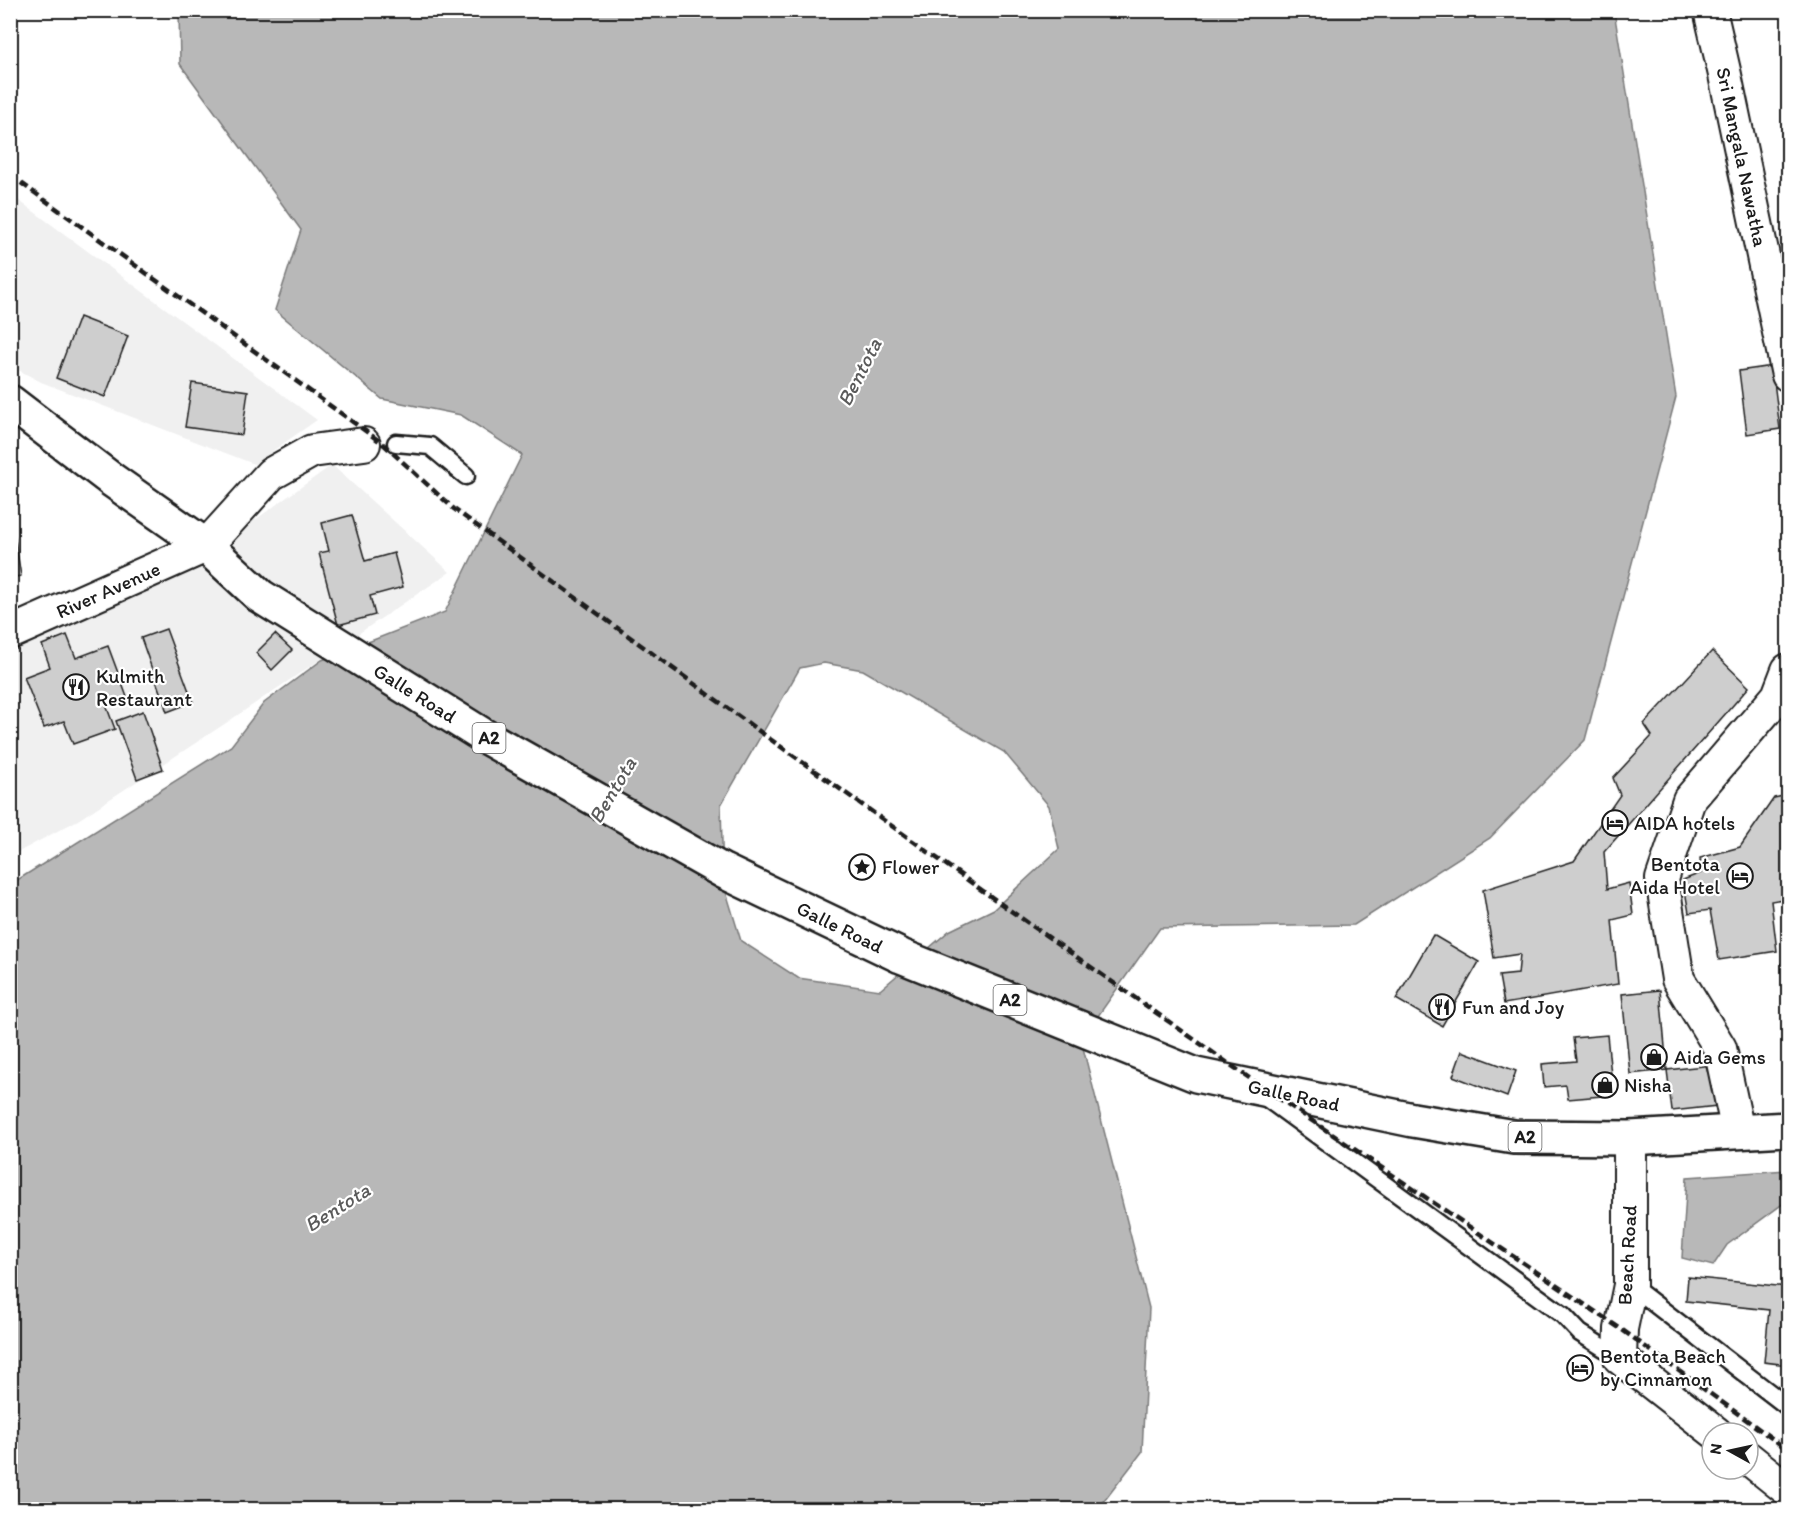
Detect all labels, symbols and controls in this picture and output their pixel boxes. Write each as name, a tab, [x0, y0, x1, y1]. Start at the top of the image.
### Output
street label: Sri Mangala Nawatha	[1711, 65, 1773, 249]
water label: Bentota	[831, 334, 887, 410]
street label: River Avenue	[52, 556, 164, 624]
street label: Galle Road	[369, 658, 461, 728]
place label: Kulmith Restaurant	[96, 664, 192, 711]
restaurant icon: Kulmith Restaurant	[61, 672, 91, 702]
road number: A2	[472, 723, 506, 753]
water label: Bentota	[583, 752, 642, 828]
hotel icon: AIDA hotels	[1600, 808, 1630, 838]
place label: AIDA hotels	[1634, 811, 1735, 835]
place icon: Flower	[847, 852, 877, 882]
place label: Bentota Aida Hotel	[1630, 852, 1721, 899]
place label: Flower	[882, 855, 939, 879]
hotel icon: Bentota Aida Hotel	[1725, 861, 1755, 891]
street label: Galle Road	[793, 896, 887, 958]
road number: A2	[994, 985, 1026, 1015]
restaurant icon: Fun and Joy	[1427, 992, 1457, 1022]
place label: Fun and Joy	[1462, 995, 1565, 1019]
shop icon: Aida Gems	[1639, 1042, 1669, 1072]
place label: Aida Gems	[1674, 1045, 1766, 1069]
shop icon: Nisha	[1590, 1070, 1620, 1100]
place label: Nisha	[1624, 1073, 1672, 1097]
street label: Galle Road	[1246, 1074, 1342, 1116]
road number: A2	[1508, 1122, 1541, 1152]
water label: Bentota	[300, 1177, 375, 1237]
street label: Beach Road	[1612, 1204, 1642, 1306]
place label: Bentota Beach by Cinnamon	[1600, 1344, 1726, 1391]
hotel icon: Bentota Beach by Cinnamon	[1565, 1353, 1595, 1383]
north arrow	[1700, 1421, 1760, 1481]
text: N	[1705, 1442, 1726, 1456]

